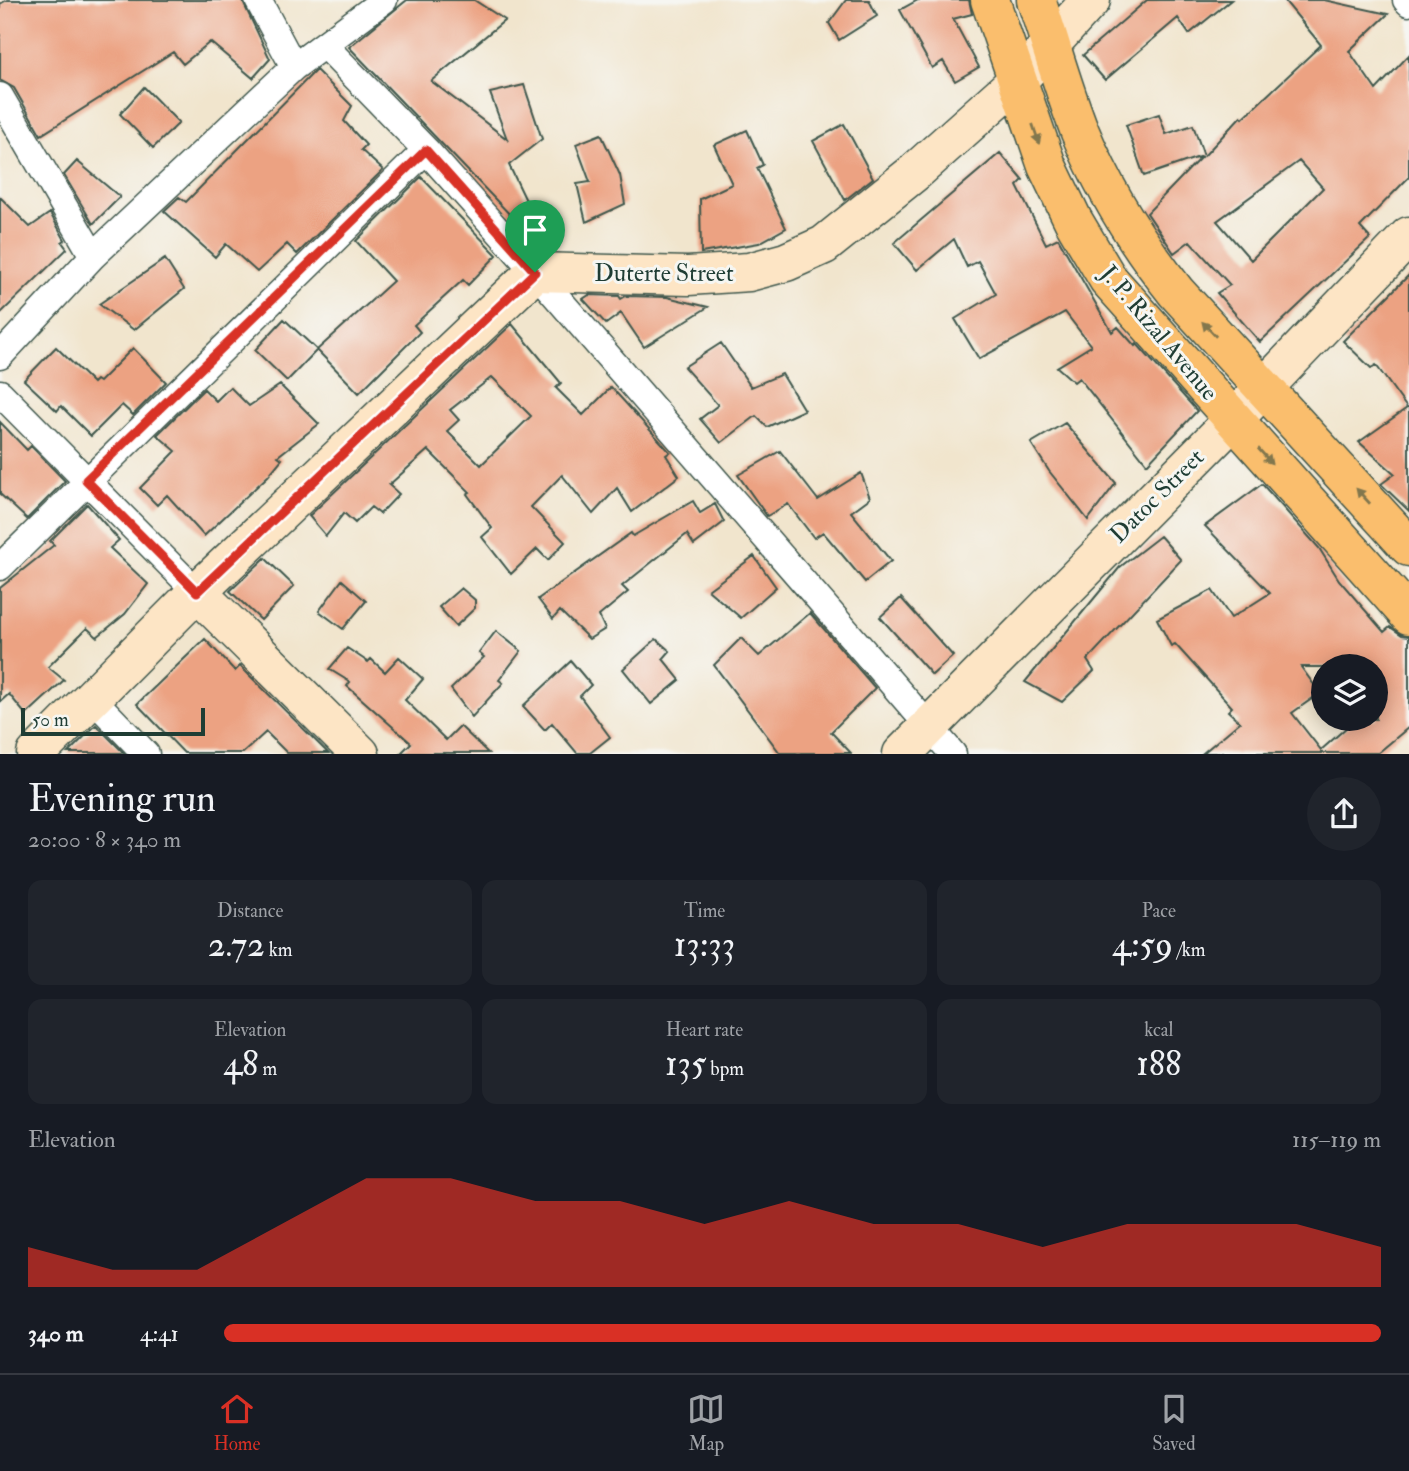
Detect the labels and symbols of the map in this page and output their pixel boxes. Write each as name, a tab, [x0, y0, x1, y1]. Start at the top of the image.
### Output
one-way arrow	[1031, 124, 1042, 145]
pin	[505, 200, 565, 272]
street label: Duterte Street	[594, 258, 734, 289]
street label: J. P. Rizal Avenue	[1093, 258, 1225, 407]
one-way arrow	[1202, 320, 1217, 337]
street label: Datoc Street	[1103, 442, 1211, 550]
one-way arrow	[1257, 447, 1273, 465]
one-way arrow	[1355, 487, 1371, 505]
scale bar	[21, 704, 205, 736]

